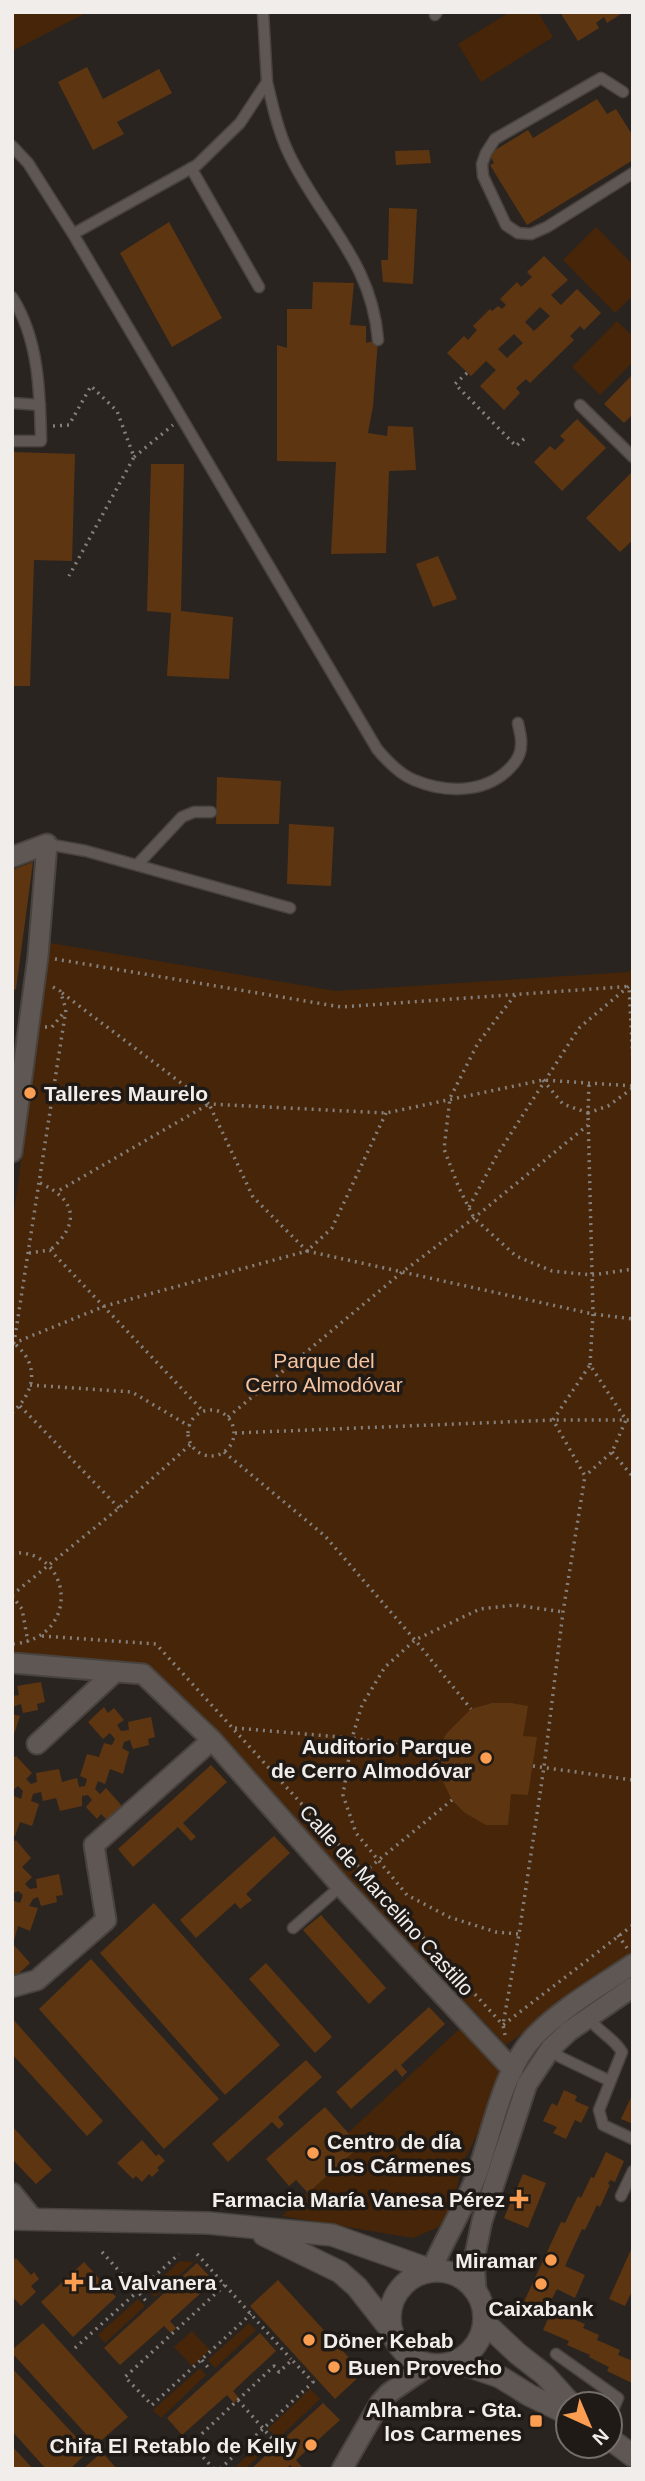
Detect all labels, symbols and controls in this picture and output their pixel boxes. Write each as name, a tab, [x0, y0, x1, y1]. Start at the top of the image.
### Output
place label: Talleres Maurelo	[44, 1082, 208, 1105]
marker: Talleres Maurelo	[22, 1085, 38, 1101]
park label: Parque del Cerro Almodóvar	[245, 1349, 403, 1396]
place label: Auditorio Parque de Cerro Almodóvar	[271, 1735, 472, 1782]
marker: Auditorio Parque de Cerro Almodóvar	[478, 1750, 494, 1766]
street label: Calle de Marcelino Castillo	[295, 1800, 479, 2000]
place label: Centro de día Los Cármenes	[327, 2130, 472, 2177]
marker: Centro de día Los Cármenes	[305, 2145, 321, 2161]
place label: Farmacia María Vanesa Pérez	[212, 2188, 505, 2211]
marker: Farmacia María Vanesa Pérez	[511, 2191, 527, 2207]
place label: Miramar	[455, 2249, 537, 2272]
marker: Miramar	[543, 2252, 559, 2268]
place label: La Valvanera	[88, 2271, 217, 2294]
marker: La Valvanera	[66, 2274, 82, 2290]
marker: Caixabank	[533, 2276, 549, 2292]
place label: Caixabank	[488, 2297, 594, 2320]
place label: Döner Kebab	[323, 2329, 454, 2352]
marker: Döner Kebab	[301, 2332, 317, 2348]
place label: Buen Provecho	[348, 2356, 502, 2379]
marker: Buen Provecho	[326, 2359, 342, 2375]
north arrow	[554, 2390, 624, 2460]
place label: Alhambra - Gta. los Carmenes	[366, 2398, 522, 2445]
marker: Alhambra - Gta. los Carmenes	[528, 2413, 544, 2429]
text: N	[588, 2425, 613, 2449]
place label: Chifa El Retablo de Kelly	[50, 2434, 297, 2457]
marker: Chifa El Retablo de Kelly	[303, 2437, 319, 2453]

